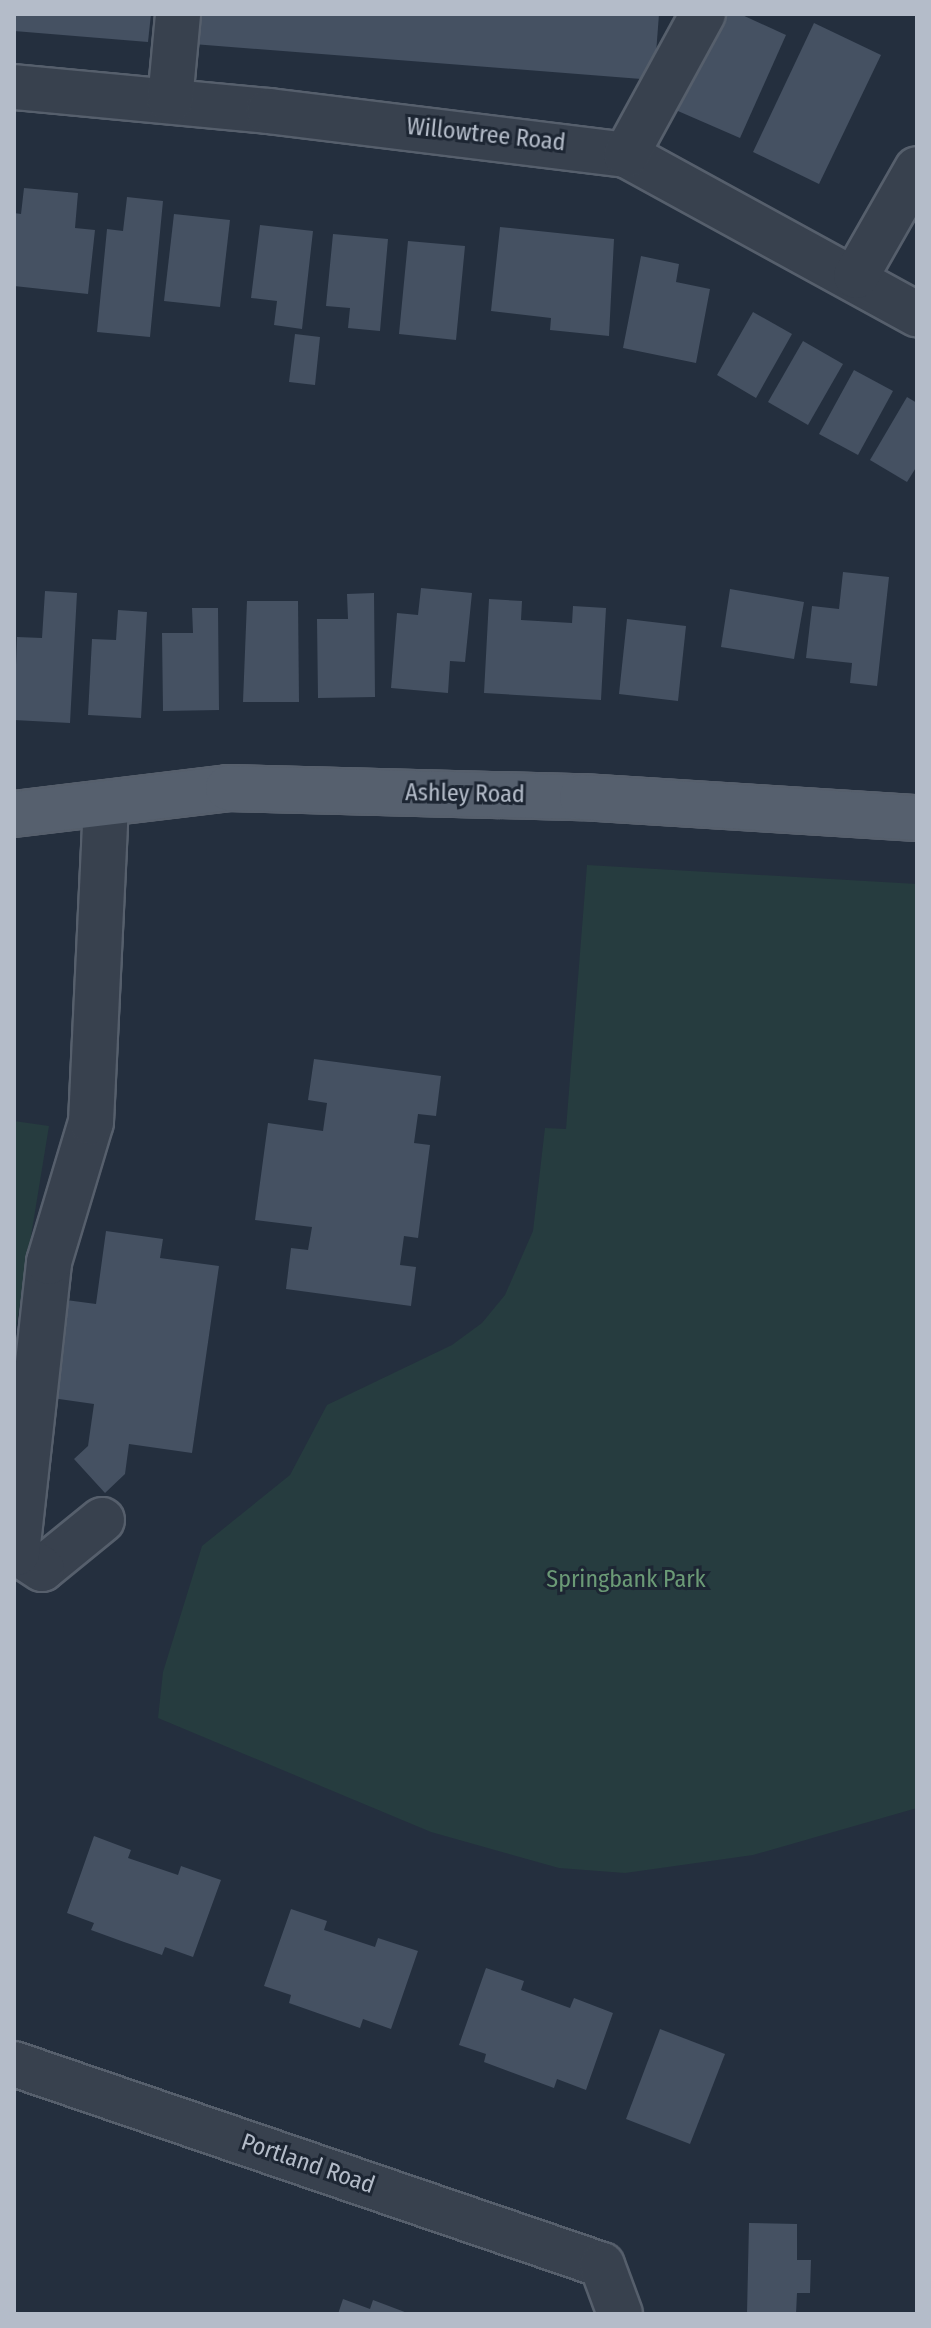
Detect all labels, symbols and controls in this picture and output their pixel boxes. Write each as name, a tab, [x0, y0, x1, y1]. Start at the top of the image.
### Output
street label: Willowtree Road	[405, 112, 567, 158]
street label: Ashley Road	[405, 779, 525, 809]
park label: Springbank Park	[546, 1566, 706, 1594]
street label: Portland Road	[237, 2128, 379, 2200]

